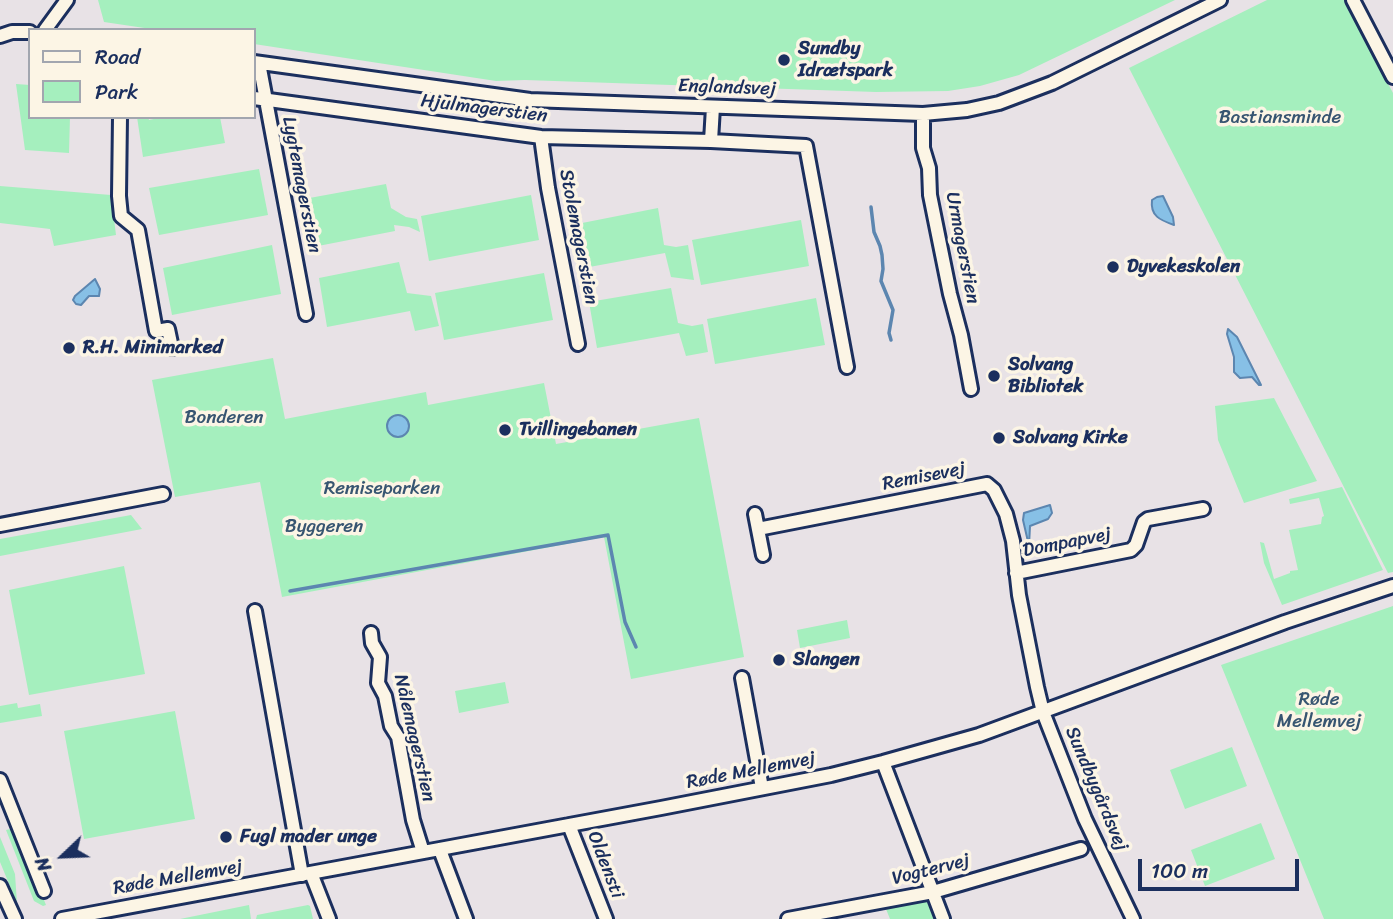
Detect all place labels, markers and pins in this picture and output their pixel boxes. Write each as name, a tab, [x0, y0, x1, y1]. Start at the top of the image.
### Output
place label: Sundby Idrætspark	[798, 38, 893, 82]
marker: Sundby Idrætspark	[776, 52, 792, 68]
place label: Dyvekeskolen	[1127, 256, 1240, 278]
marker: Dyvekeskolen	[1105, 259, 1121, 275]
place label: R.H. Minimarked	[83, 337, 222, 359]
marker: R.H. Minimarked	[61, 340, 77, 356]
place label: Solvang Bibliotek	[1008, 354, 1083, 398]
marker: Solvang Bibliotek	[986, 368, 1002, 384]
place label: Tvillingebanen	[519, 419, 637, 441]
marker: Tvillingebanen	[497, 422, 513, 438]
place label: Solvang Kirke	[1013, 427, 1128, 449]
marker: Solvang Kirke	[991, 430, 1007, 446]
place label: Slangen	[793, 649, 860, 671]
marker: Slangen	[771, 652, 787, 668]
place label: Fugl mader unge	[240, 826, 377, 848]
marker: Fugl mader unge	[218, 829, 234, 845]

